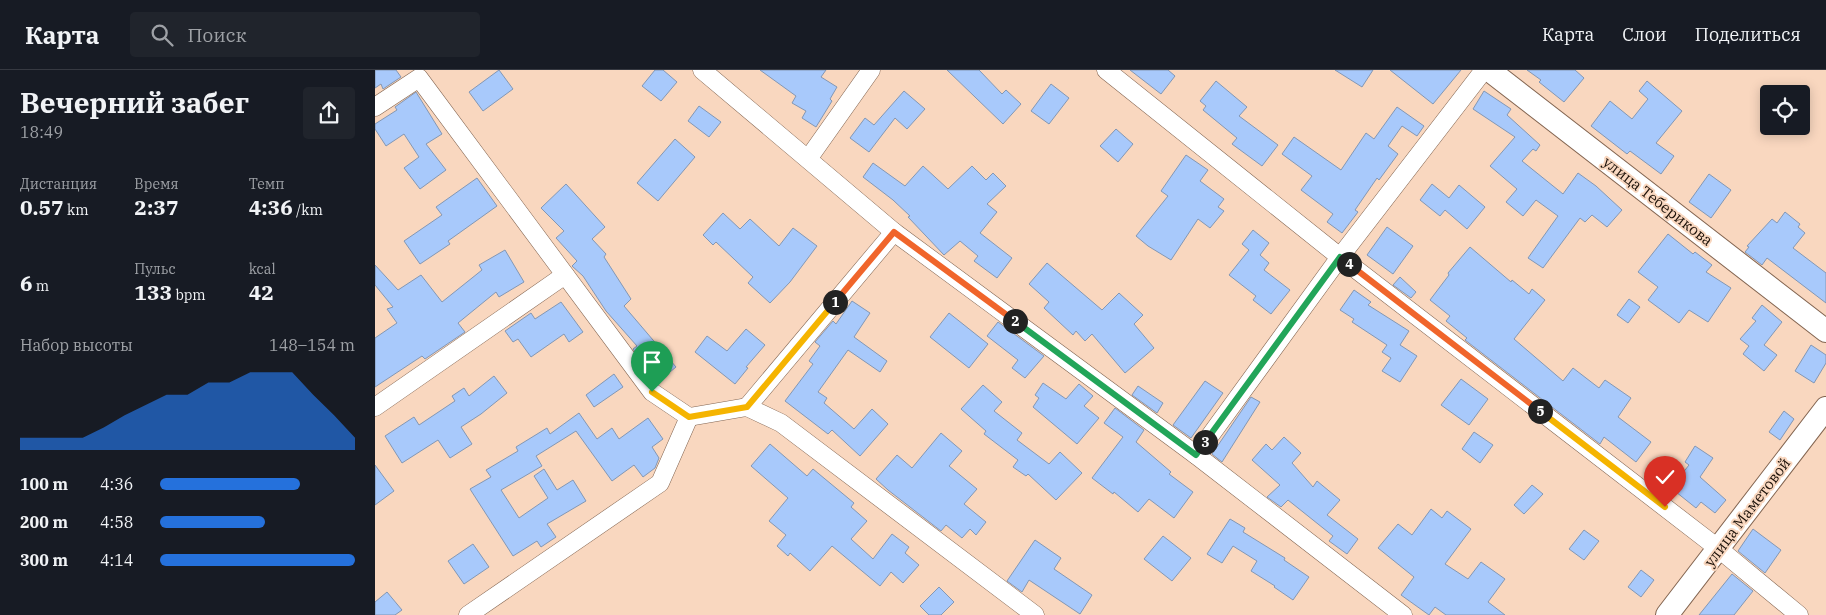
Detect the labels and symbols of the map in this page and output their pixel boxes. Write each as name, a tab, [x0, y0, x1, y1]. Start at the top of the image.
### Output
street label: улица Теберикова	[1599, 152, 1717, 250]
pin: 4	[1337, 252, 1361, 276]
pin: 1	[823, 290, 847, 314]
pin: 2	[1003, 308, 1027, 334]
pin	[631, 341, 673, 392]
pin: 5	[1527, 398, 1553, 424]
pin: 3	[1193, 430, 1217, 454]
street label: улица Маметовой	[1700, 454, 1794, 570]
pin	[1644, 456, 1686, 507]

